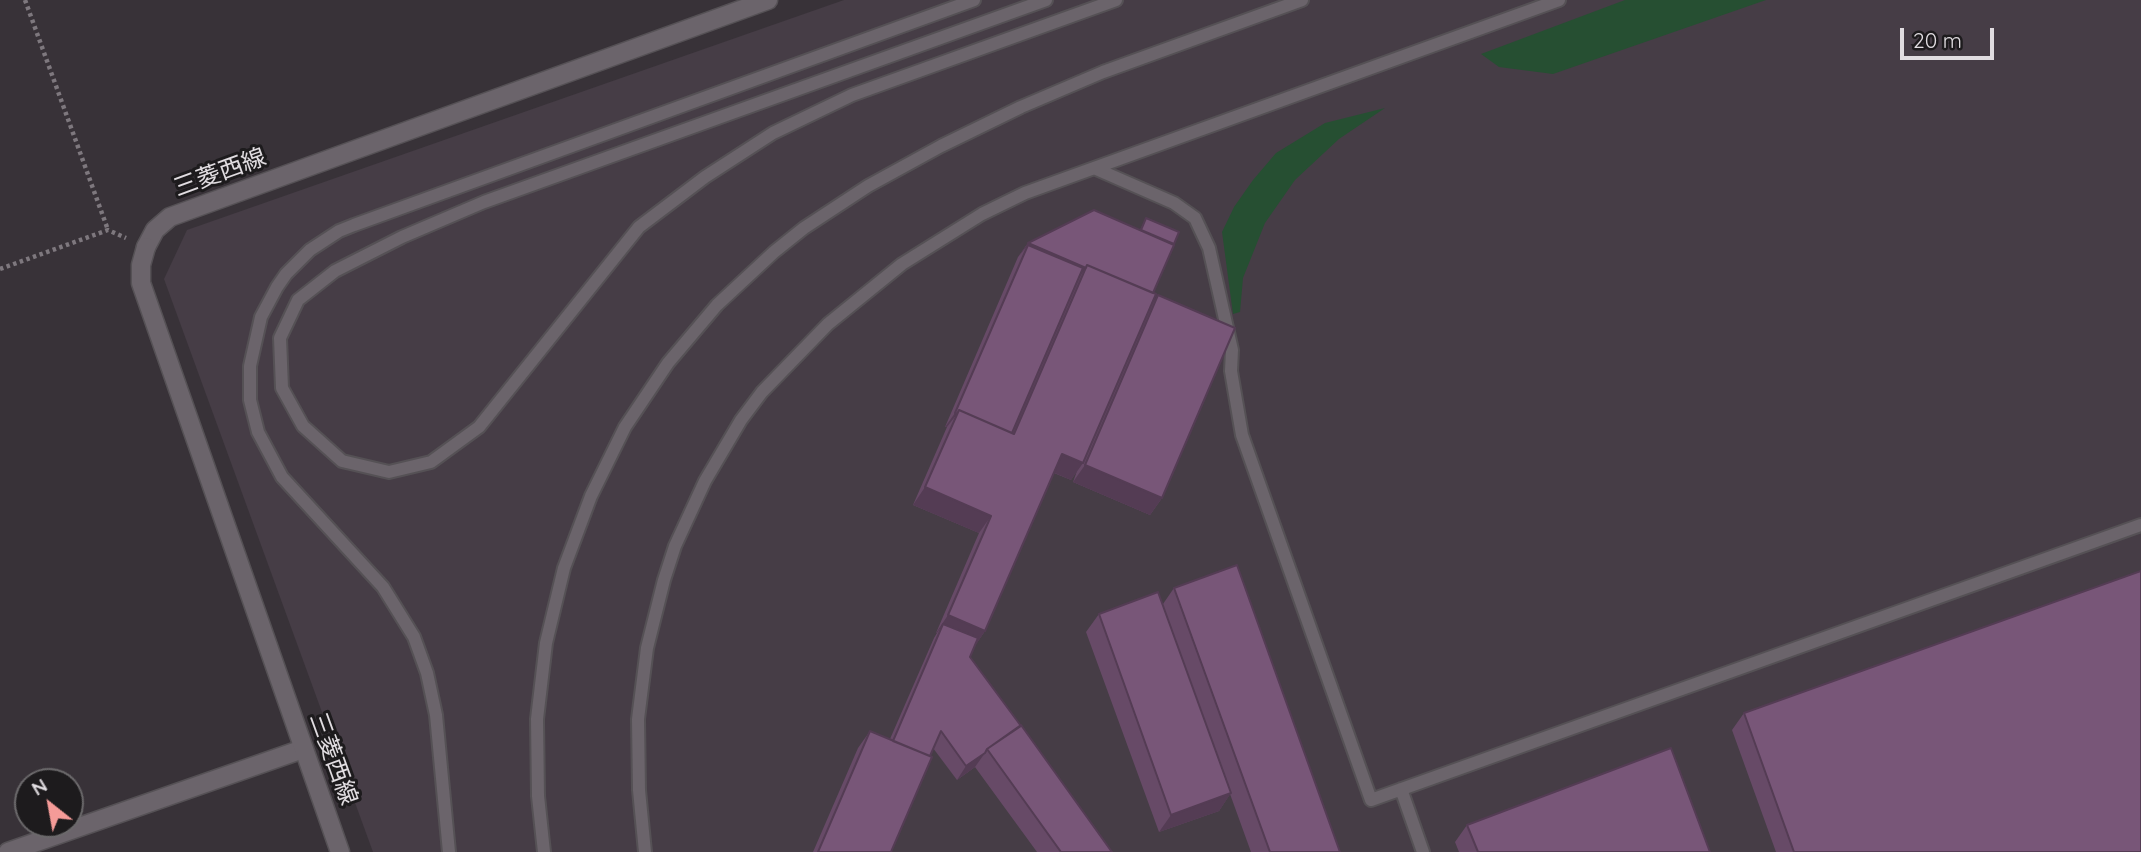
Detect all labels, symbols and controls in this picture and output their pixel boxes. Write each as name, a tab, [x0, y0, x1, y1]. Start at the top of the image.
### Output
scale bar	[1903, 14, 1997, 58]
text: 20 m	[1913, 27, 1962, 53]
street label: 三菱西線	[170, 143, 270, 203]
street label: 三菱西線	[303, 709, 363, 809]
north arrow	[14, 768, 84, 838]
text: N	[27, 773, 51, 801]

